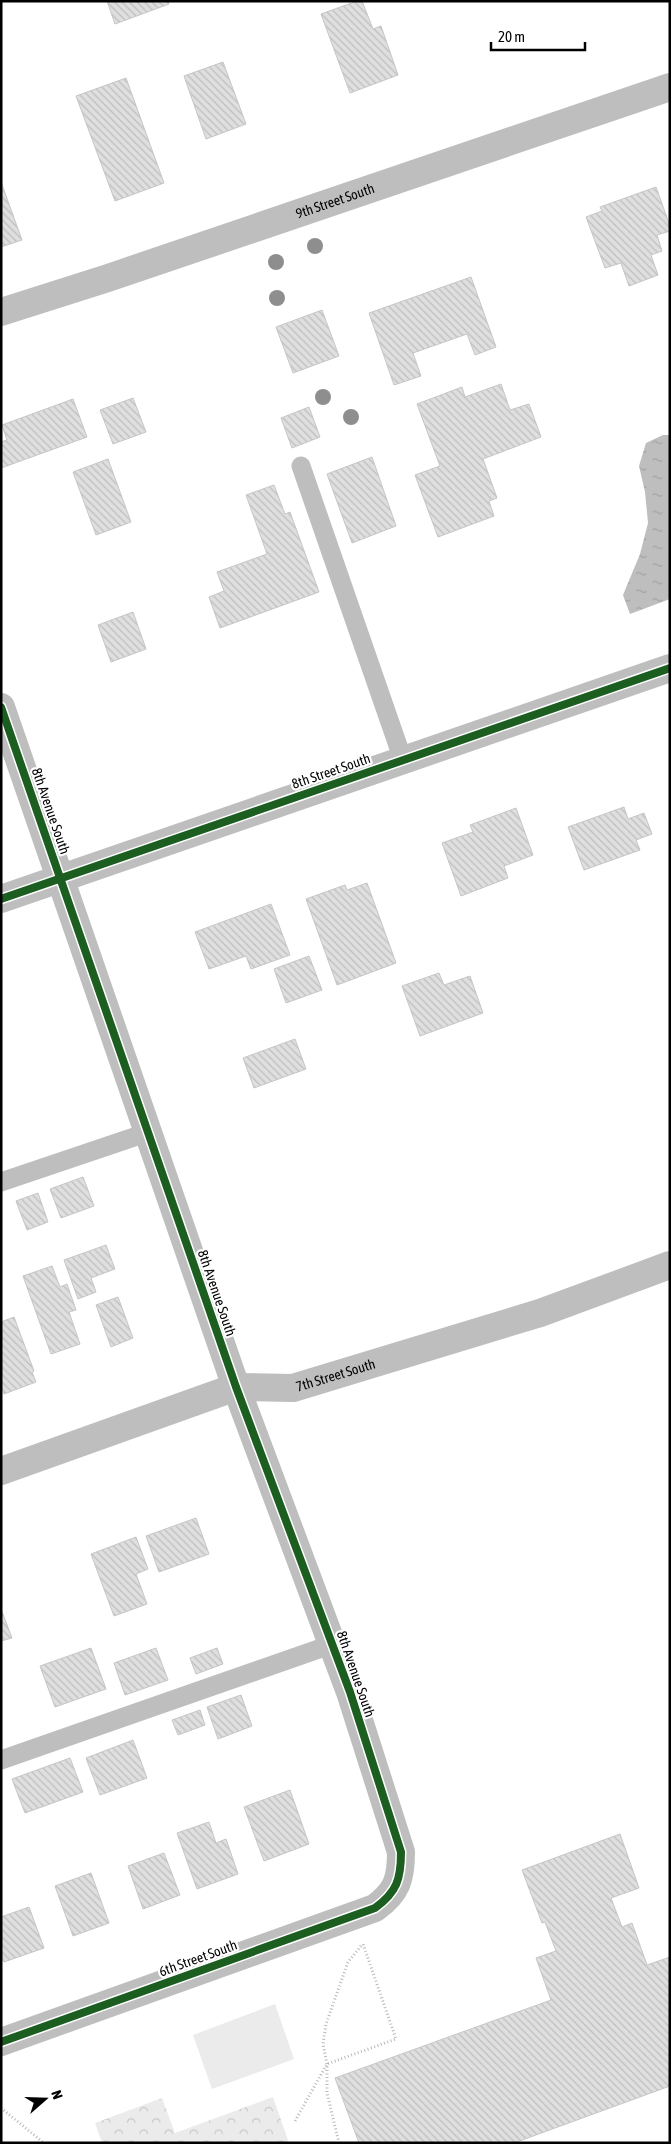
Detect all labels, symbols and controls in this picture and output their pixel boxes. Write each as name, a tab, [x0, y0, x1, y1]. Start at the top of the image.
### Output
scale bar	[491, 20, 585, 52]
text: 20 m	[498, 28, 525, 45]
street label: 9th Street South	[294, 180, 376, 222]
street label: 8th Street South	[290, 750, 372, 792]
street label: 8th Avenue South	[29, 766, 73, 856]
street label: 8th Avenue South	[195, 1248, 239, 1338]
street label: 7th Street South	[294, 1356, 377, 1395]
street label: 8th Avenue South	[334, 1629, 378, 1719]
street label: 6th Street South	[157, 1936, 239, 1980]
north arrow	[20, 2074, 70, 2124]
text: N	[48, 2088, 66, 2101]

